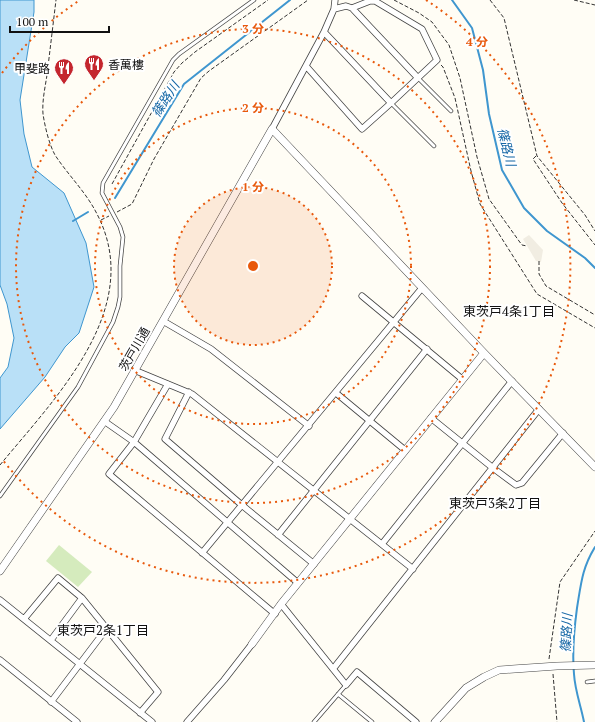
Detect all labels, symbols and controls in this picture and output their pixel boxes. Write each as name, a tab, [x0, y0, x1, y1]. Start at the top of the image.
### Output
scale bar	[10, 8, 109, 34]
text: 100 m	[16, 14, 49, 29]
text: 3 分	[242, 21, 264, 36]
text: 4 分	[466, 34, 488, 49]
restaurant icon: 香萬樓	[83, 53, 105, 81]
restaurant icon: 甲斐路	[53, 57, 75, 85]
place label: 香萬樓	[108, 57, 144, 72]
place label: 甲斐路	[14, 61, 50, 76]
water label: 篠路川	[147, 76, 184, 120]
text: 2 分	[242, 100, 264, 115]
water label: 篠路川	[494, 126, 521, 170]
text: 1 分	[242, 179, 264, 194]
centre of rings	[246, 259, 260, 273]
district label: 東茨戸4条1丁目	[463, 302, 555, 320]
street label: 茨戸川通	[116, 324, 152, 374]
district label: 東茨戸3条2丁目	[449, 494, 541, 512]
water label: 篠路川	[556, 611, 576, 653]
district label: 東茨戸2条1丁目	[57, 621, 149, 639]

